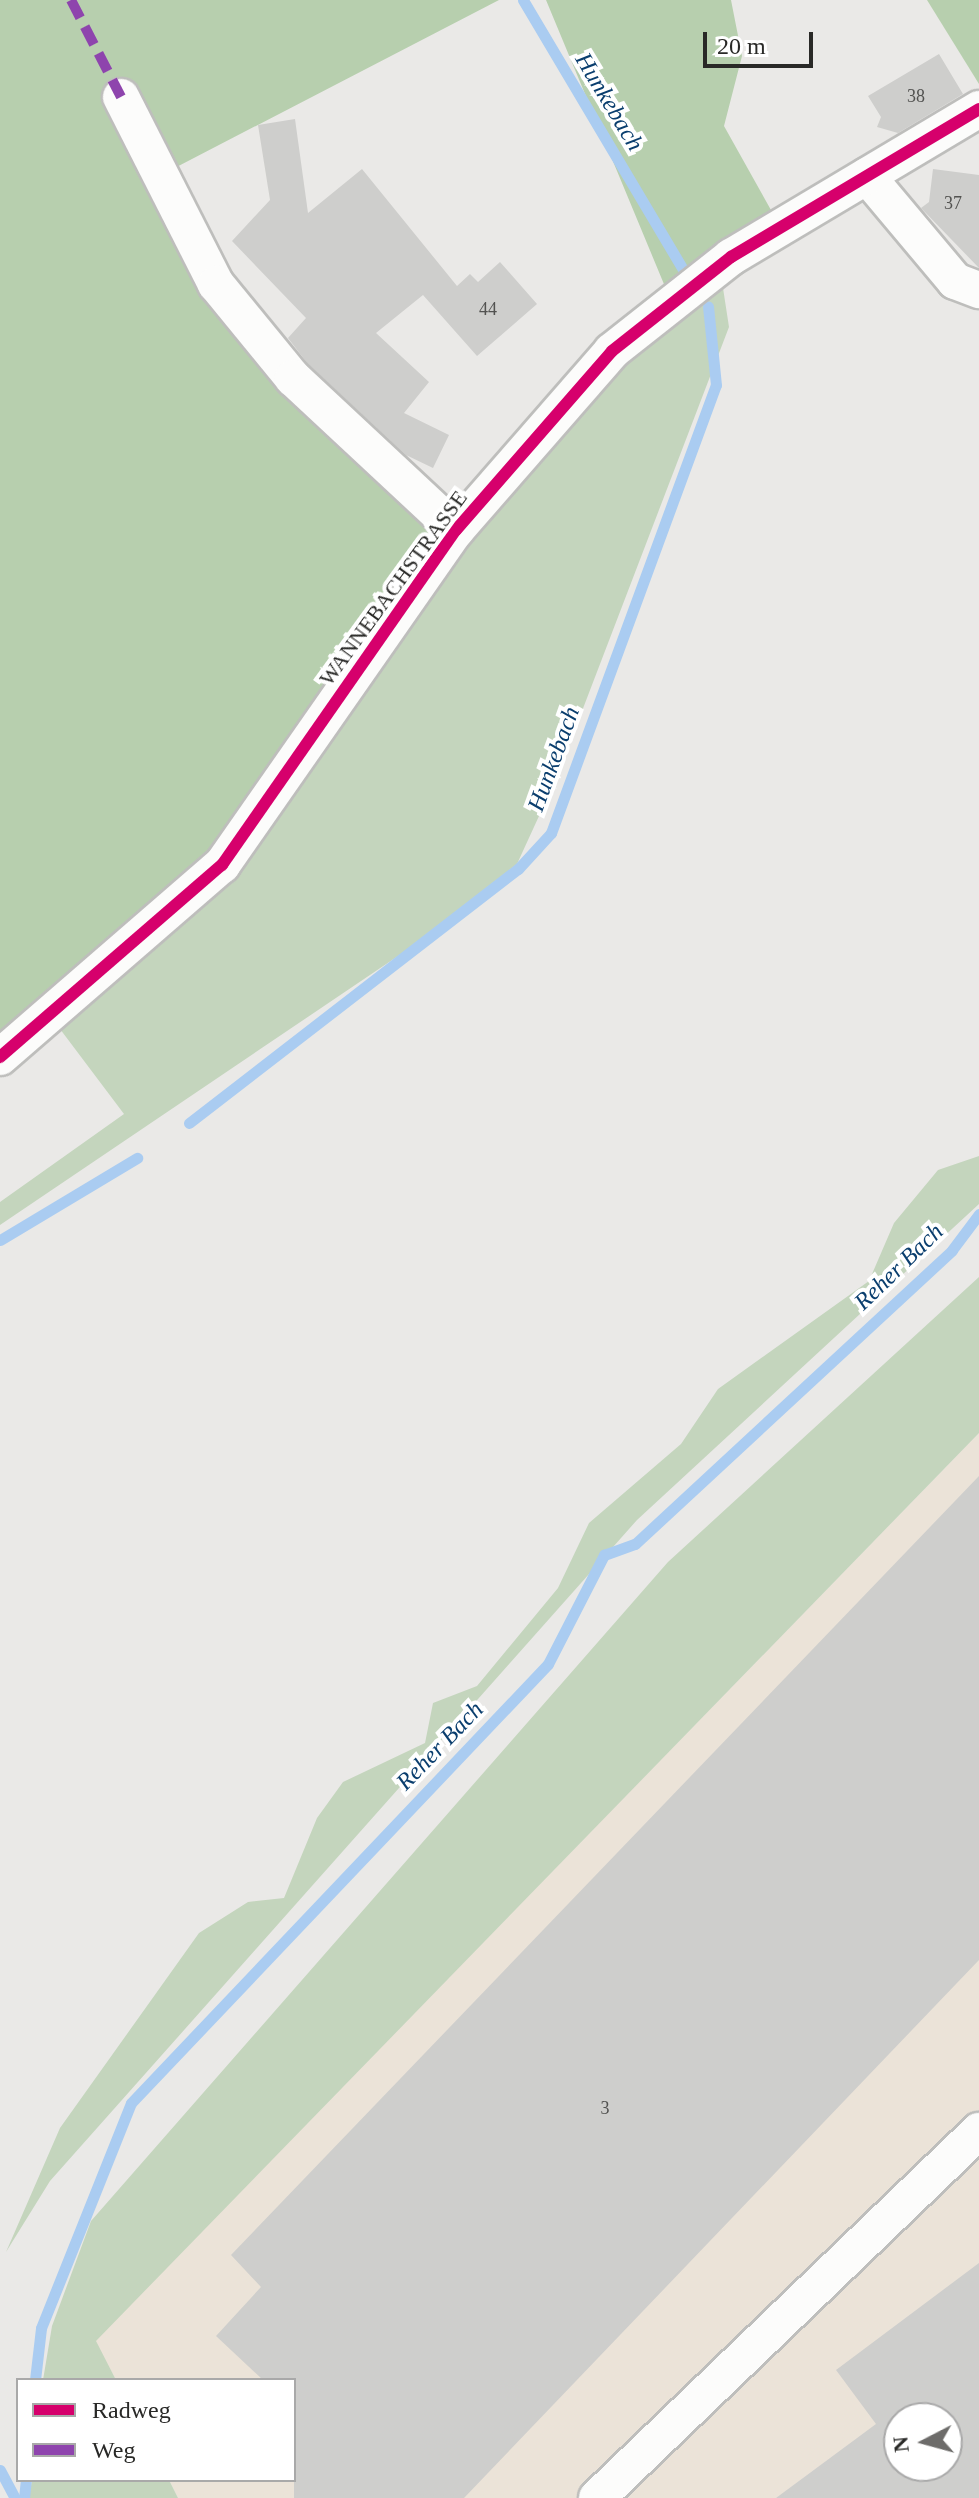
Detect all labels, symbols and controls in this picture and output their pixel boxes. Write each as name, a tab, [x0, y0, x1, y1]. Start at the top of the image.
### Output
scale bar	[707, 16, 817, 66]
text: 20 m	[717, 33, 766, 59]
water label: Hunkebach	[569, 48, 649, 156]
house number: 38	[907, 85, 925, 107]
house number: 37	[944, 192, 962, 214]
house number: 44	[479, 298, 497, 320]
street label: WANNEBACHSTRASSE	[313, 485, 473, 691]
water label: Hunkebach	[522, 703, 586, 815]
water label: Reher Bach	[848, 1218, 950, 1316]
water label: Reher Bach	[391, 1695, 489, 1797]
house number: 3	[600, 2097, 610, 2119]
legend	[16, 2378, 296, 2482]
text: Radweg	[92, 2397, 171, 2423]
north arrow	[883, 2402, 963, 2482]
text: N	[887, 2435, 914, 2454]
text: Weg	[92, 2437, 135, 2463]

